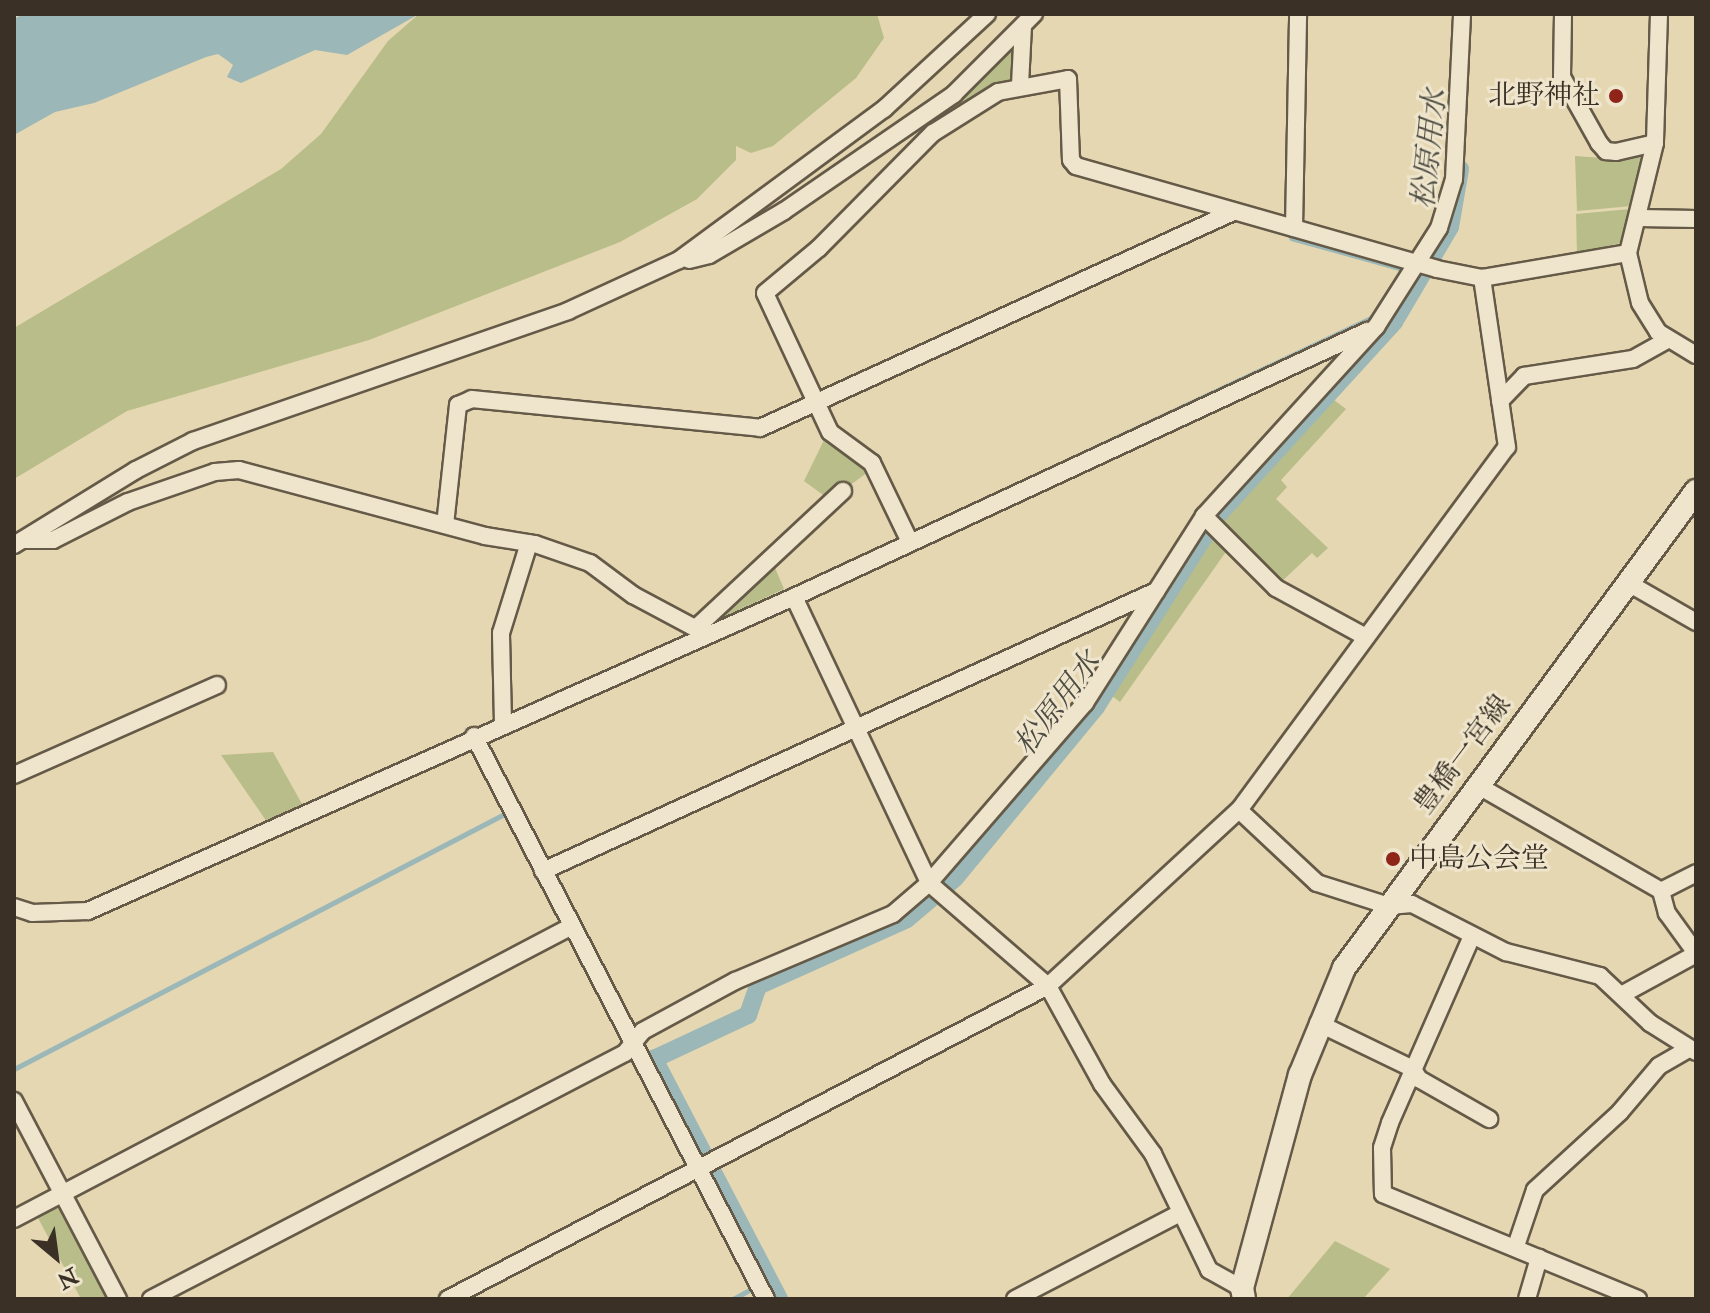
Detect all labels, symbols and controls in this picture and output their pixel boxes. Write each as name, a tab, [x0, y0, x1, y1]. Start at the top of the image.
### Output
place label: 北野神社	[1488, 79, 1600, 113]
water label: 松原用水	[1406, 87, 1454, 211]
marker: 北野神社	[1607, 87, 1625, 105]
water label: 松原用水	[1008, 645, 1108, 763]
street label: 豊橋一宮線	[1407, 689, 1519, 821]
place label: 中島公会堂	[1409, 842, 1549, 876]
marker: 中島公会堂	[1384, 850, 1402, 868]
north arrow	[16, 1217, 96, 1297]
text: N	[52, 1261, 83, 1295]

